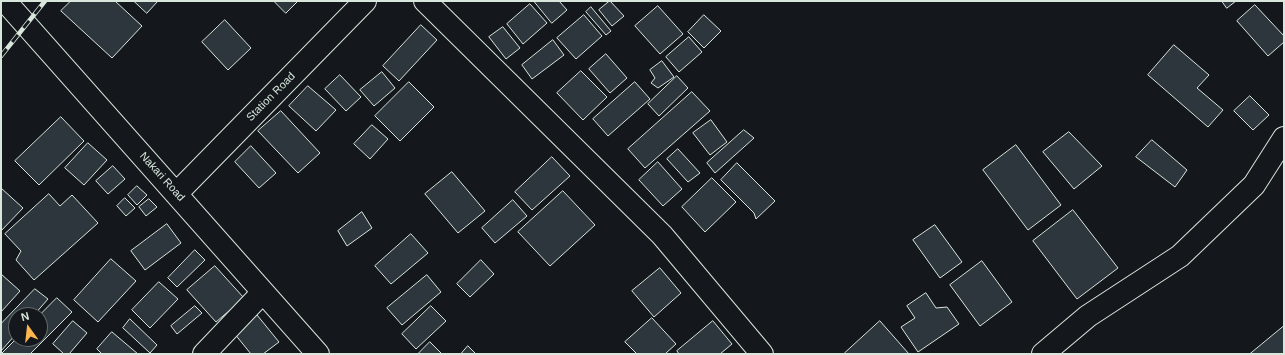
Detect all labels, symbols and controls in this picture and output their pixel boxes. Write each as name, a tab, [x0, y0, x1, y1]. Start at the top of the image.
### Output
street label: Station Road	[244, 70, 298, 124]
street label: Nakari Road	[137, 150, 187, 204]
north arrow	[8, 307, 48, 347]
text: N	[20, 310, 31, 323]

